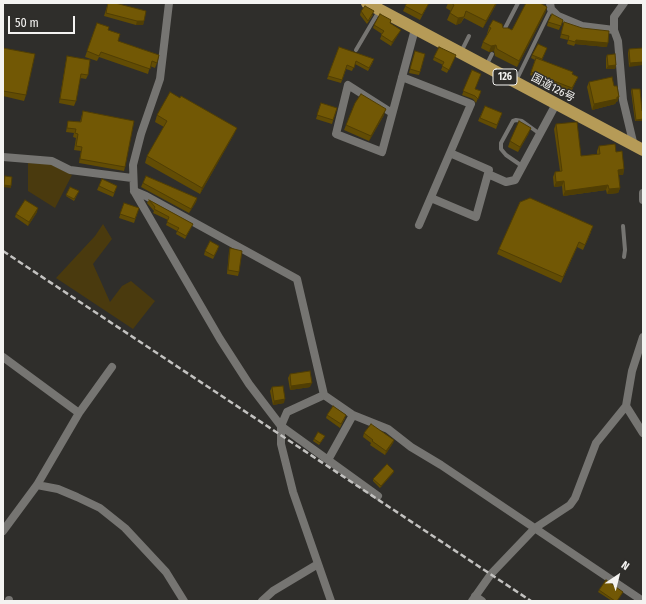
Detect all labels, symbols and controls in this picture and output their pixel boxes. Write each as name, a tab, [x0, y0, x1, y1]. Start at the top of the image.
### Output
scale bar	[10, 8, 77, 34]
text: 50 m	[15, 16, 39, 30]
road number: 126	[493, 69, 517, 85]
street label: 国道126号	[529, 71, 577, 105]
north arrow	[598, 556, 638, 596]
text: N	[619, 559, 632, 573]

